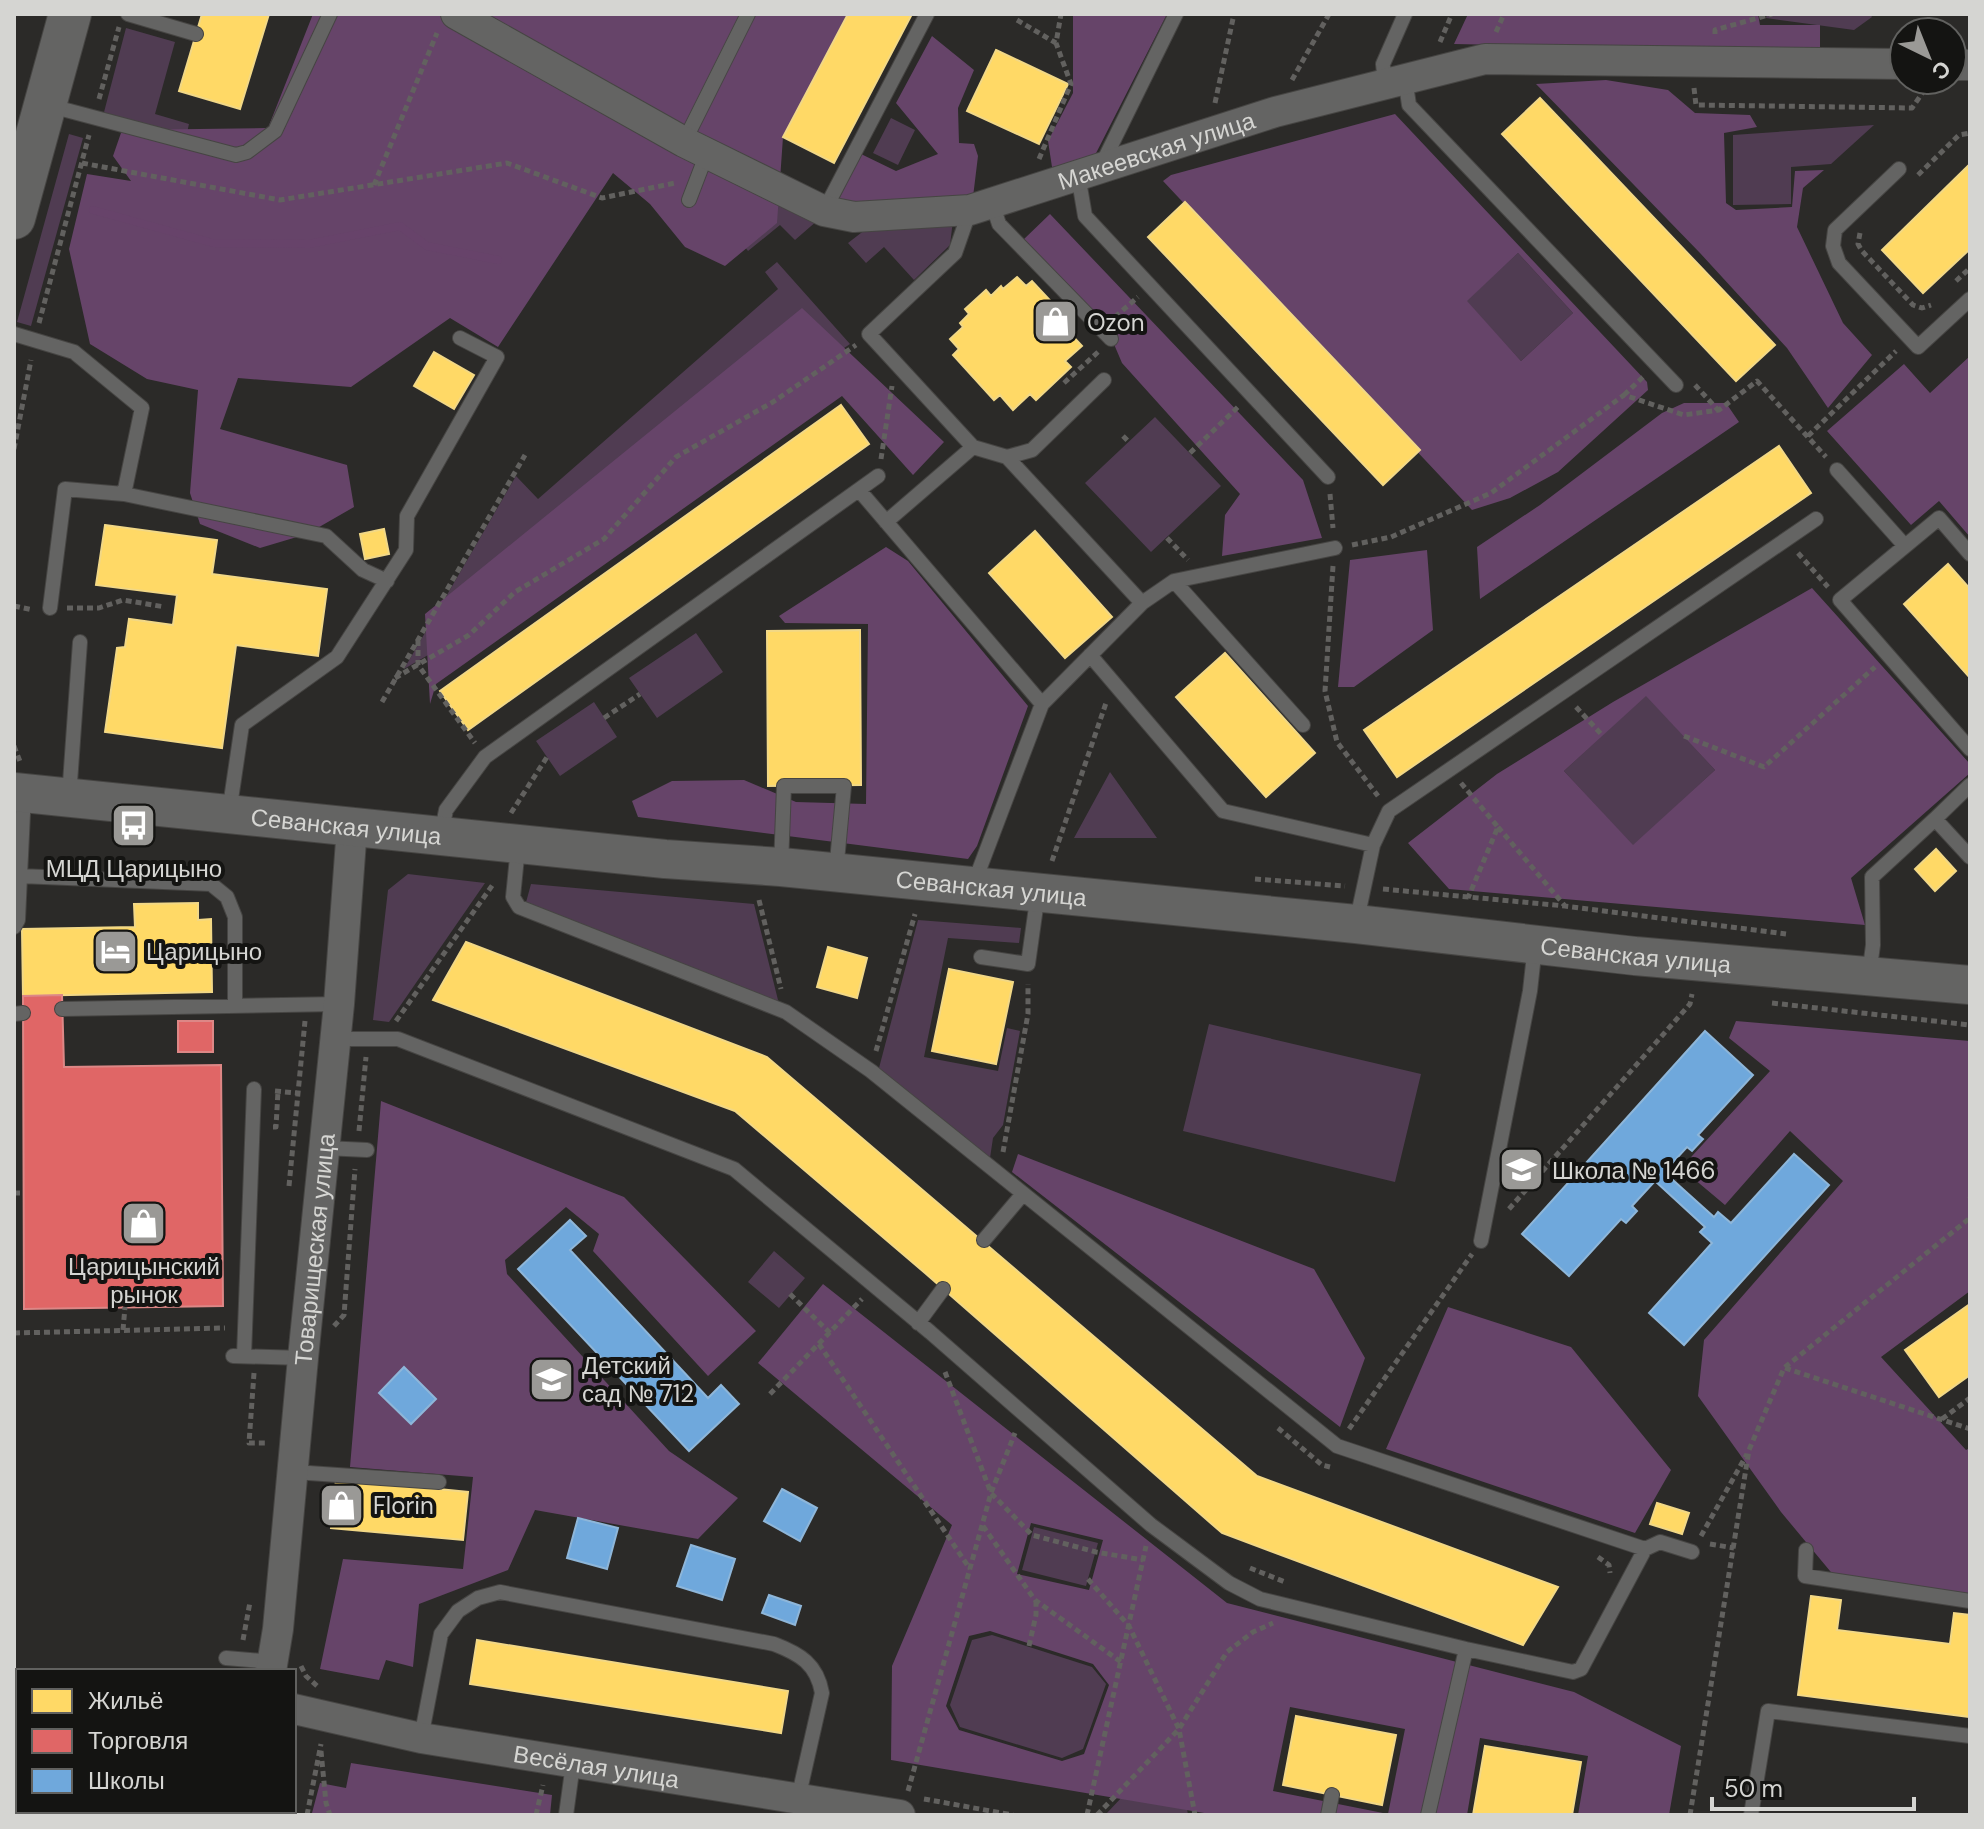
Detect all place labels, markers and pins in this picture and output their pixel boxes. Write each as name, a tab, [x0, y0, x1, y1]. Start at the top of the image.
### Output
shop icon: Ozon	[1032, 298, 1080, 346]
place label: Ozon	[1087, 307, 1145, 338]
bus stop icon: МЦД Царицыно	[110, 802, 158, 850]
place label: МЦД Царицыно	[46, 853, 222, 884]
hotel icon: Царицыно	[91, 927, 139, 975]
place label: Царицыно	[146, 936, 262, 967]
school or university icon: Школа № 1466	[1497, 1146, 1545, 1194]
place label: Школа № 1466	[1552, 1155, 1716, 1186]
shop icon: Царицынский рынок	[120, 1200, 168, 1248]
place label: Царицынский рынок	[68, 1251, 220, 1310]
place label: Детский сад № 712	[582, 1350, 694, 1409]
school or university icon: Детский сад № 712	[527, 1355, 575, 1403]
shop icon: Florin	[318, 1481, 366, 1529]
place label: Florin	[373, 1490, 434, 1521]

